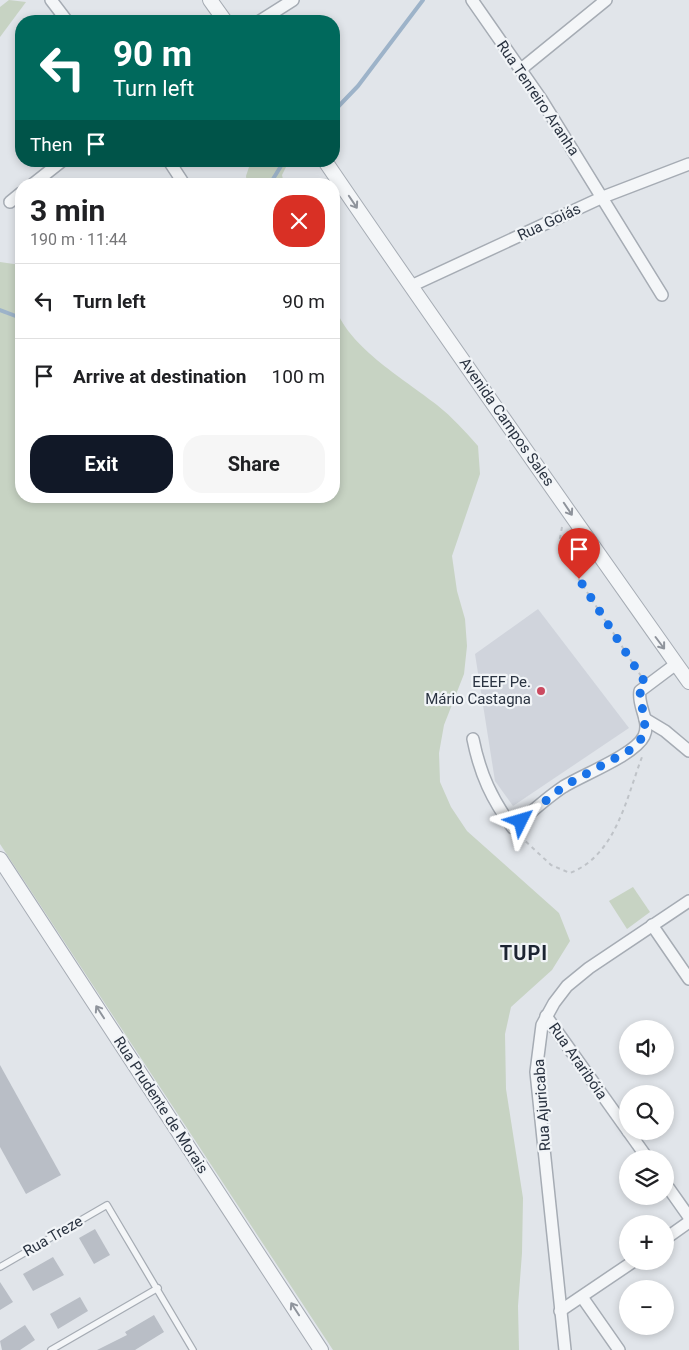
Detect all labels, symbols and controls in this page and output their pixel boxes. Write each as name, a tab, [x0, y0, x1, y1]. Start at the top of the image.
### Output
text: 90 m	[113, 34, 192, 75]
icon: left	[30, 35, 95, 100]
street label: Rua Tenreiro Aranha	[493, 37, 583, 159]
text: Turn left	[113, 76, 194, 101]
icon: arrive	[82, 130, 110, 158]
text: Then	[30, 133, 72, 156]
text: 3 min	[30, 193, 105, 228]
one-way arrow	[348, 194, 358, 208]
button: close	[273, 195, 325, 247]
street label: Rua Goiás	[515, 200, 583, 244]
text: 190 m · 11:44	[30, 230, 127, 249]
icon: left	[30, 287, 58, 315]
text: Turn left	[73, 290, 146, 313]
text: 90 m	[282, 290, 325, 313]
street label: Avenida Campos Sales	[456, 354, 558, 490]
icon: arrive	[30, 362, 58, 390]
text: Arrive at destination	[73, 365, 246, 388]
text: 100 m	[272, 365, 325, 388]
button: Exit	[30, 435, 173, 493]
button: Share	[183, 435, 325, 493]
one-way arrow	[563, 502, 573, 516]
pin	[558, 528, 600, 579]
icon: arrive	[565, 535, 593, 563]
one-way arrow	[655, 636, 666, 649]
place label: EEEF Pe. Mário Castagna	[425, 673, 531, 708]
marker: EEEF Pe. Mário Castagna	[535, 685, 547, 697]
position arrow	[494, 794, 546, 846]
district label: TUPI	[500, 941, 548, 965]
one-way arrow	[95, 1006, 105, 1020]
street label: Rua Araribóia	[545, 1019, 611, 1103]
map controls	[619, 1020, 674, 1335]
button: sound	[619, 1020, 674, 1075]
street label: Rua Prudente de Morais	[110, 1033, 212, 1177]
street label: Rua Ajuricaba	[530, 1058, 554, 1152]
button: search	[619, 1085, 674, 1140]
button: layers	[619, 1150, 674, 1205]
street label: Rua Treze	[20, 1212, 86, 1260]
button: +	[619, 1215, 674, 1270]
button: −	[619, 1280, 674, 1335]
one-way arrow	[289, 1303, 299, 1317]

